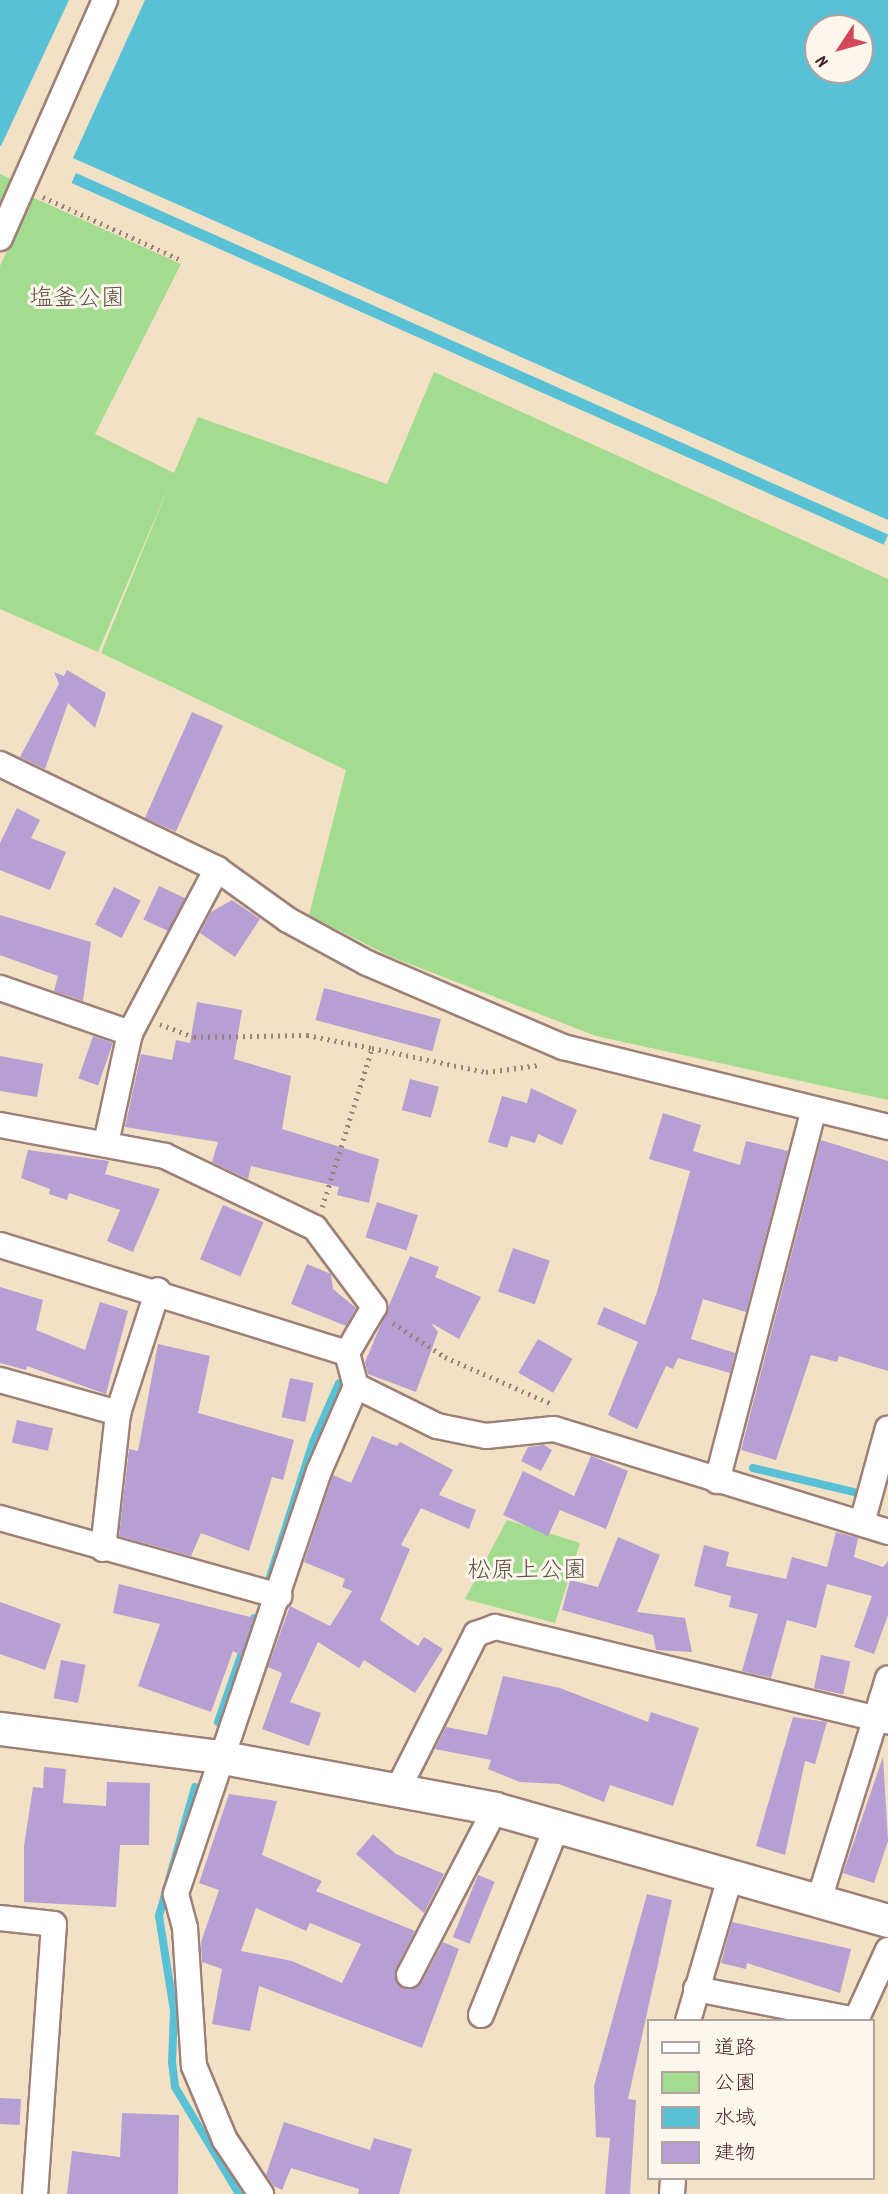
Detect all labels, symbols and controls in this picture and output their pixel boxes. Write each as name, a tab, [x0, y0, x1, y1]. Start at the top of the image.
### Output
north arrow	[804, 14, 874, 84]
text: N	[810, 49, 837, 72]
park label: 塩釜公園	[29, 287, 125, 315]
park label: 松原上公園	[467, 1559, 587, 1587]
legend	[646, 2019, 874, 2180]
text: 道路	[714, 2035, 756, 2065]
text: 公園	[714, 2070, 756, 2100]
text: 水域	[714, 2105, 756, 2135]
text: 建物	[714, 2140, 756, 2170]

